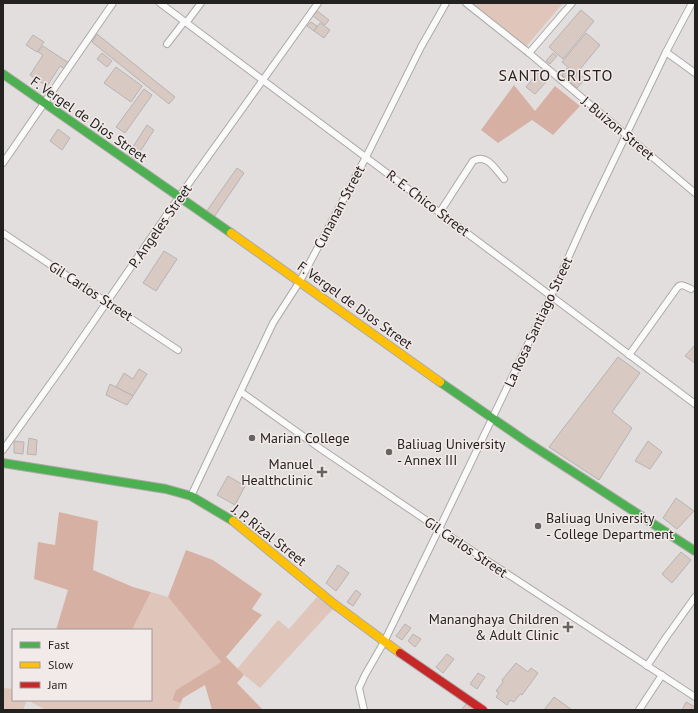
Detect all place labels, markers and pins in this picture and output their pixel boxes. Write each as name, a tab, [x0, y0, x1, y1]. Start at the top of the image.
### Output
place label: Marian College	[260, 429, 350, 447]
marker: Marian College	[247, 433, 257, 443]
place label: Baliuag University - Annex III	[397, 435, 506, 469]
marker: Baliuag University - Annex III	[384, 447, 394, 457]
place label: Manuel Healthclinic	[241, 455, 313, 489]
marker: Manuel Healthclinic	[316, 466, 328, 478]
place label: Baliuag University - College Department	[546, 509, 674, 543]
marker: Baliuag University - College Department	[533, 521, 543, 531]
place label: Mananghaya Children & Adult Clinic	[429, 610, 559, 644]
marker: Mananghaya Children & Adult Clinic	[562, 621, 574, 633]

